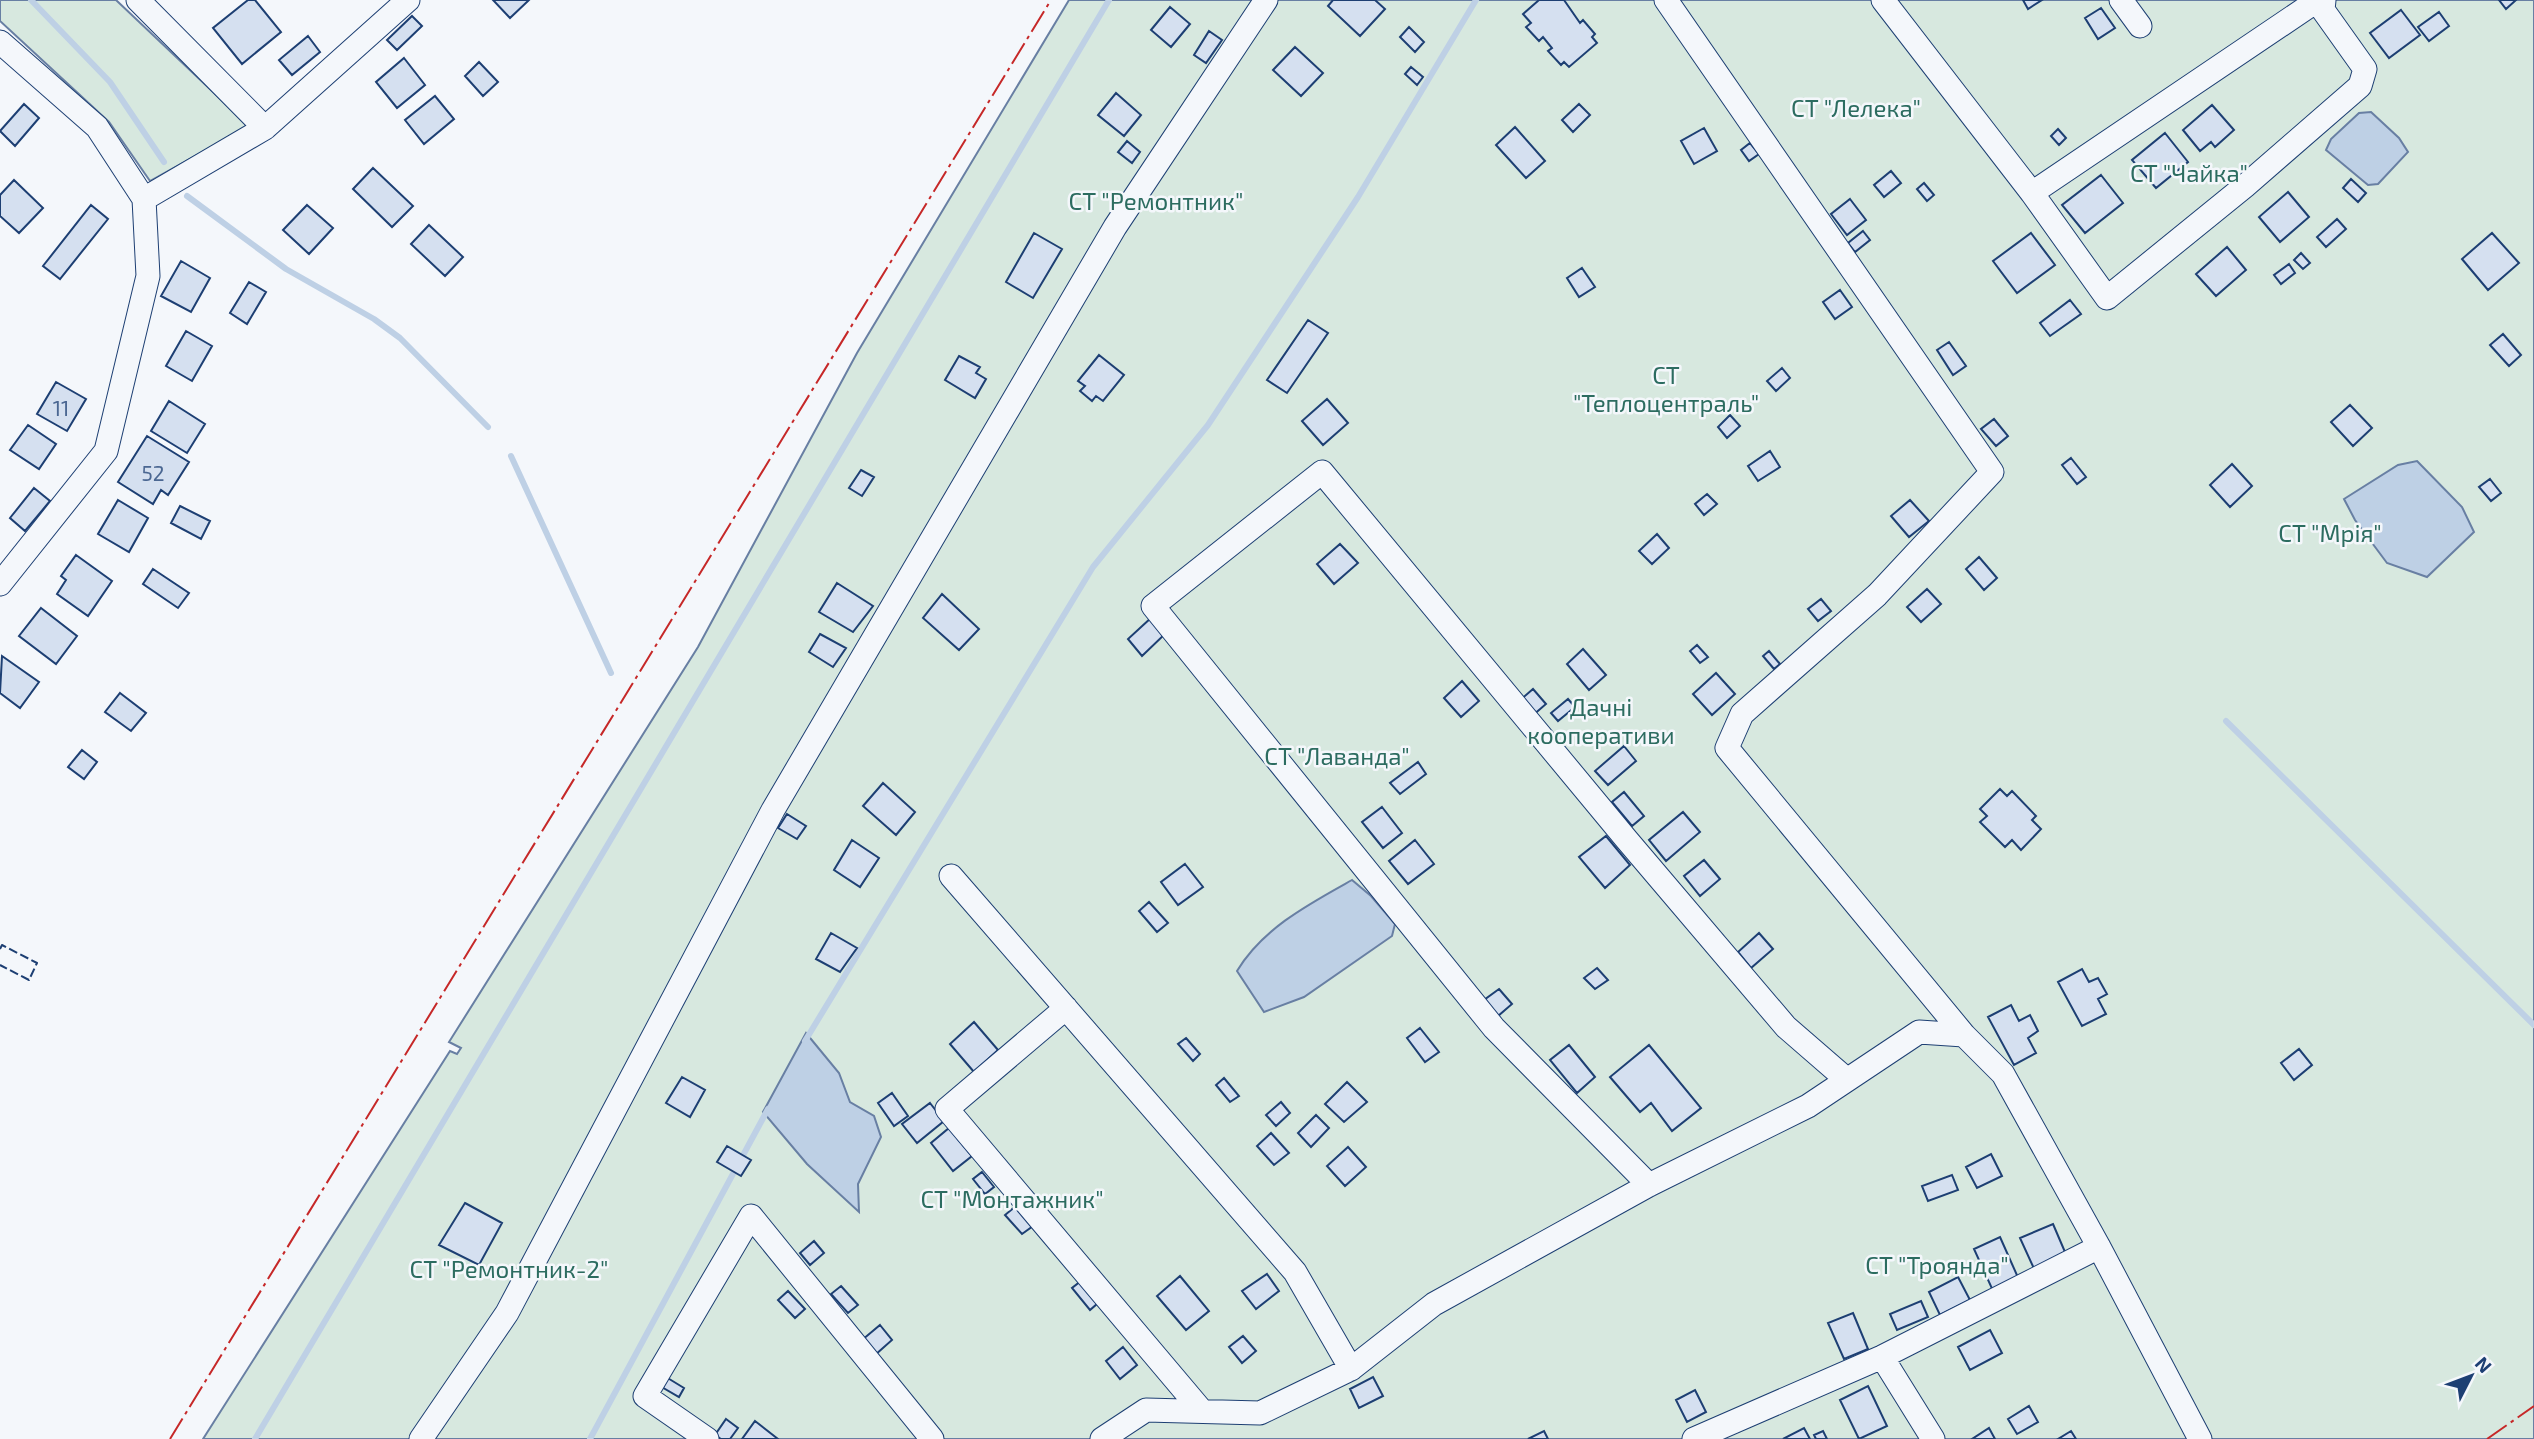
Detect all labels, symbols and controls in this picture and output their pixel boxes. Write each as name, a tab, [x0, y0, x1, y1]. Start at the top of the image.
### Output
park label: СТ "Лелека"	[1791, 93, 1921, 122]
park label: СТ "Чайка"	[2130, 158, 2248, 187]
park label: СТ "Ремонтник"	[1069, 186, 1243, 215]
park label: СТ "Теплоцентраль"	[1573, 360, 1759, 417]
house number: 11	[53, 395, 69, 420]
house number: 52	[141, 460, 165, 485]
park label: СТ "Мрія"	[2278, 518, 2382, 547]
park label: Дачні кооперативи	[1527, 692, 1675, 749]
park label: СТ "Лаванда"	[1264, 741, 1410, 770]
park label: СТ "Монтажник"	[920, 1184, 1104, 1213]
park label: СТ "Троянда"	[1865, 1250, 2009, 1279]
park label: СТ "Ремонтник-2"	[410, 1254, 608, 1283]
north arrow	[2436, 1341, 2506, 1411]
text: N	[2471, 1351, 2497, 1377]

